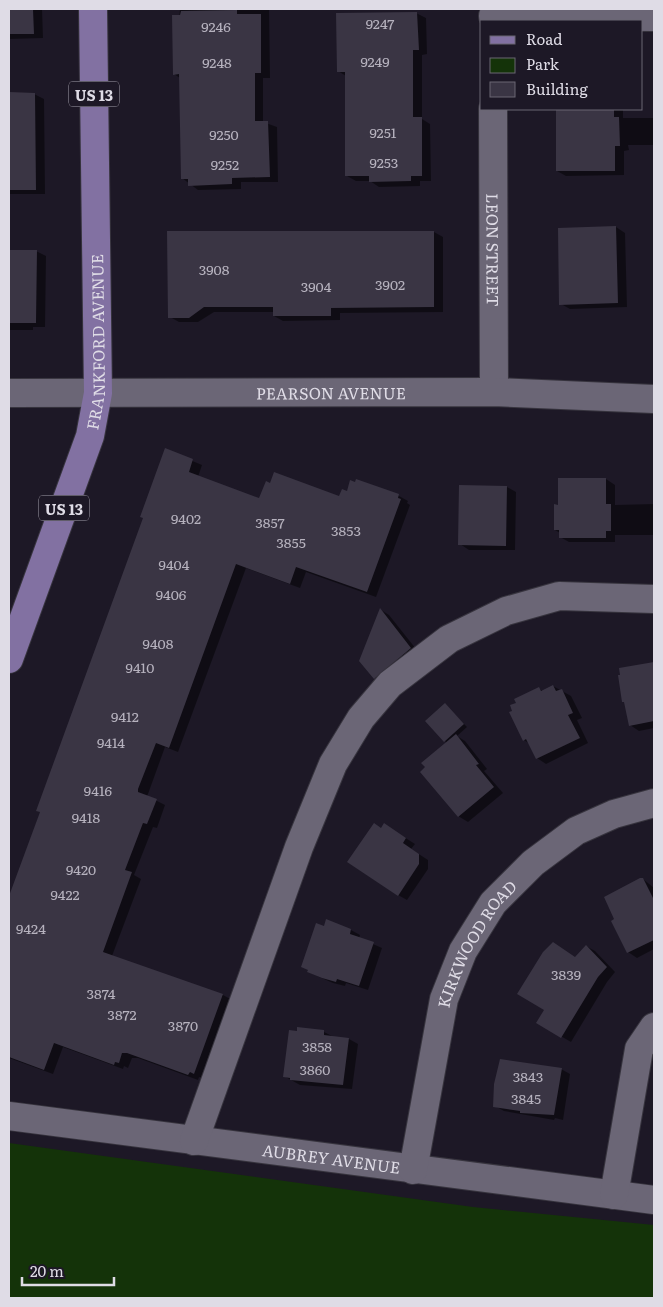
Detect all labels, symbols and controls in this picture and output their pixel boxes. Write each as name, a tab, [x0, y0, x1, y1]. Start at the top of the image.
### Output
house number: 9247	[366, 13, 394, 33]
house number: 9246	[201, 16, 231, 36]
legend	[480, 20, 643, 110]
text: Road	[526, 27, 562, 50]
house number: 9249	[360, 51, 390, 71]
house number: 9248	[202, 52, 232, 72]
text: Park	[526, 52, 560, 75]
text: Building	[526, 77, 588, 100]
road number: US 13	[69, 82, 119, 106]
house number: 9251	[369, 122, 397, 142]
house number: 9250	[209, 124, 239, 144]
house number: 9253	[370, 152, 398, 172]
house number: 9252	[211, 154, 239, 174]
street label: LEON STREET	[481, 193, 506, 307]
street label: FRANKFORD AVENUE	[79, 254, 110, 432]
house number: 3908	[199, 259, 230, 279]
house number: 3902	[375, 274, 405, 294]
house number: 3904	[301, 276, 332, 296]
street label: PEARSON AVENUE	[256, 380, 406, 404]
road number: US 13	[39, 496, 89, 520]
house number: 9402	[171, 508, 201, 528]
house number: 3857	[255, 512, 285, 532]
house number: 3853	[331, 520, 361, 540]
house number: 3855	[276, 532, 306, 552]
house number: 9404	[159, 554, 190, 574]
house number: 9406	[156, 584, 187, 604]
house number: 9408	[143, 633, 174, 653]
house number: 9410	[126, 657, 154, 677]
house number: 9412	[111, 706, 139, 726]
house number: 9414	[97, 732, 125, 752]
house number: 9416	[84, 780, 113, 800]
house number: 9418	[72, 807, 101, 827]
house number: 9420	[66, 859, 96, 879]
street label: KIRKWOOD ROAD	[431, 874, 522, 1010]
house number: 9422	[50, 884, 80, 904]
house number: 9424	[16, 918, 46, 938]
house number: 3839	[551, 964, 581, 984]
house number: 3874	[87, 983, 116, 1003]
house number: 3872	[107, 1004, 137, 1024]
house number: 3870	[168, 1015, 198, 1035]
house number: 3858	[302, 1036, 332, 1056]
house number: 3860	[300, 1059, 330, 1079]
house number: 3843	[513, 1066, 543, 1086]
house number: 3845	[511, 1088, 541, 1108]
street label: AUBREY AVENUE	[261, 1137, 402, 1179]
scale bar	[22, 1254, 115, 1286]
text: 20 m	[30, 1259, 64, 1282]

